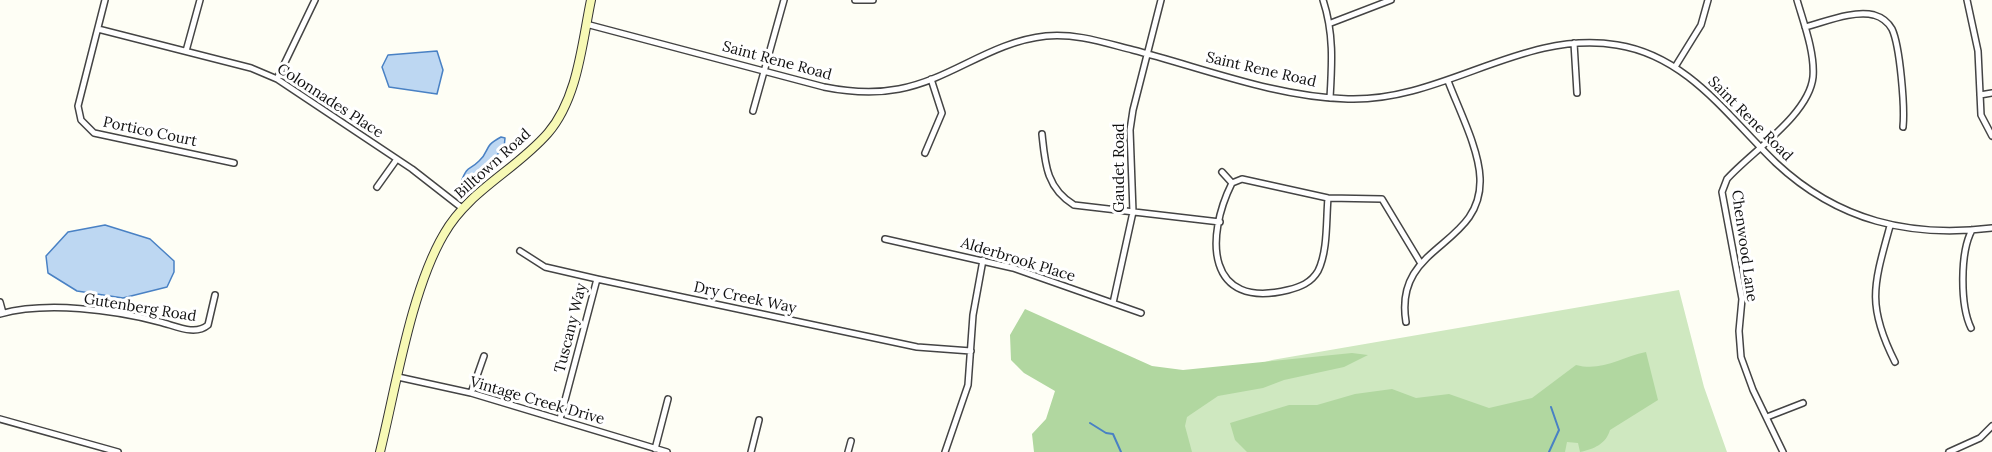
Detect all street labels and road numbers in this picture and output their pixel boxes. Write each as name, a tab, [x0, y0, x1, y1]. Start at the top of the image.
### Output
street label: Saint Rene Road	[720, 38, 834, 84]
street label: Saint Rene Road	[1204, 49, 1318, 91]
street label: Colonnades Place	[274, 60, 386, 142]
street label: Saint Rene Road	[1704, 73, 1796, 165]
street label: Portico Court	[101, 113, 199, 151]
street label: Gaudet Road	[1111, 123, 1129, 213]
street label: Billtown Road	[451, 125, 535, 203]
street label: Chenwood Lane	[1727, 189, 1761, 303]
street label: Alderbrook Place	[959, 234, 1077, 286]
street label: Dry Creek Way	[692, 278, 798, 318]
street label: Tuscany Way	[551, 281, 591, 375]
street label: Gutenberg Road	[82, 290, 198, 326]
street label: Vintage Creek Drive	[468, 373, 606, 429]

